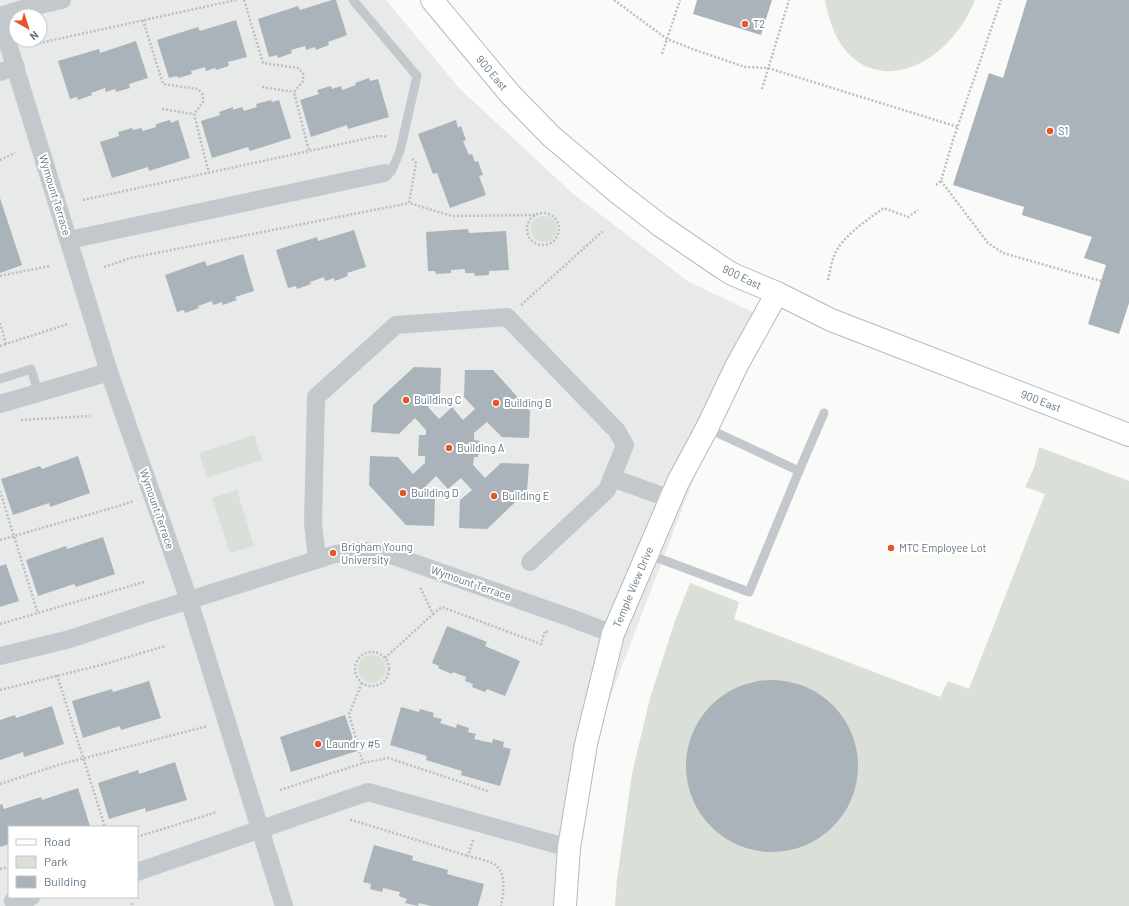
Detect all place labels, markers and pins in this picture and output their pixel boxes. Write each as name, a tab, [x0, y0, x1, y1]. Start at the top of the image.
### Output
place label: T2	[753, 17, 765, 30]
marker: T2	[740, 19, 750, 29]
place label: S1	[1058, 124, 1068, 137]
marker: S1	[1045, 126, 1055, 136]
place label: Building C	[414, 393, 461, 406]
marker: Building C	[401, 395, 411, 405]
place label: Building B	[504, 396, 552, 409]
marker: Building B	[491, 398, 501, 408]
place label: Building A	[457, 441, 505, 454]
marker: Building A	[444, 443, 454, 453]
place label: Building D	[411, 486, 459, 499]
marker: Building D	[398, 488, 408, 498]
place label: Building E	[502, 489, 550, 502]
marker: Building E	[489, 491, 499, 501]
place label: Brigham Young University	[341, 540, 413, 566]
place label: MTC Employee Lot	[899, 541, 987, 554]
marker: MTC Employee Lot	[886, 543, 896, 553]
marker: Brigham Young University	[328, 548, 338, 558]
place label: Laundry #5	[326, 737, 380, 750]
marker: Laundry #5	[313, 739, 323, 749]

